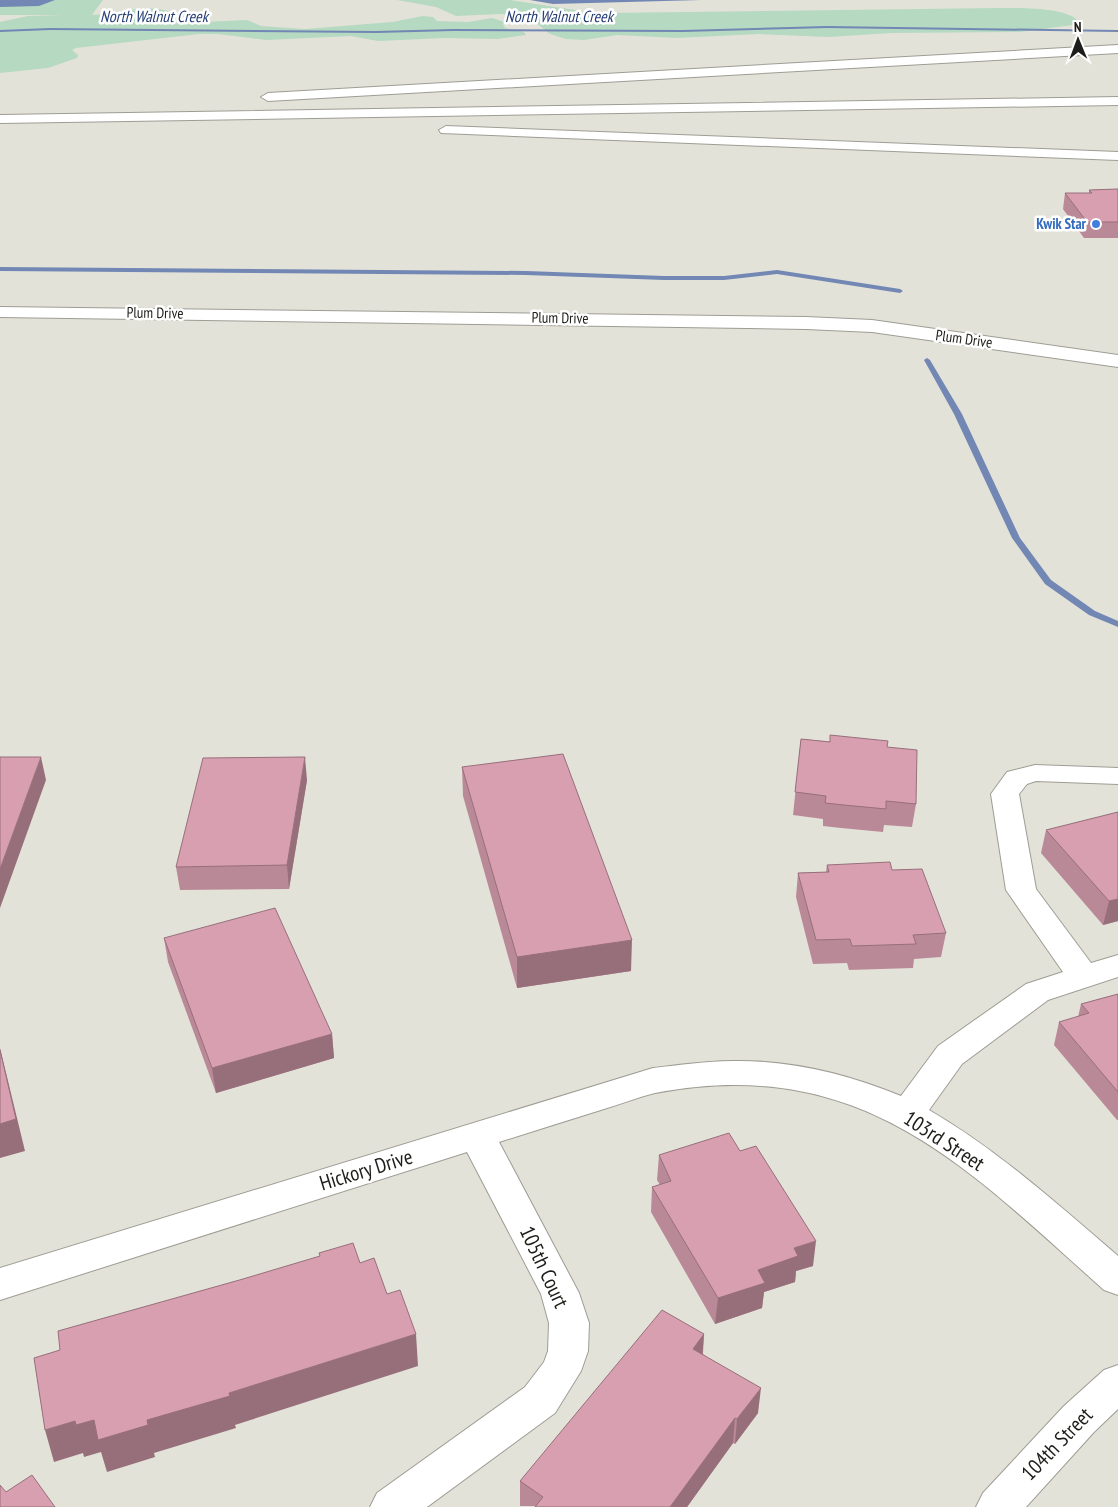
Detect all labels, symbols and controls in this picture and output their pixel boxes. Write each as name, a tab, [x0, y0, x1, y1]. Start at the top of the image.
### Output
water label: North Walnut Creek	[100, 6, 210, 26]
water label: North Walnut Creek	[505, 6, 615, 26]
north arrow	[1053, 15, 1103, 65]
text: N	[1074, 18, 1082, 36]
place label: Kwik Star	[1036, 214, 1087, 233]
marker: Kwik Star	[1090, 218, 1102, 230]
street label: Plum Drive	[126, 303, 184, 322]
street label: Plum Drive	[531, 308, 589, 327]
street label: Plum Drive	[935, 325, 994, 352]
street label: 103rd Street	[899, 1104, 990, 1177]
street label: Hickory Drive	[316, 1143, 416, 1196]
street label: 105th Court	[514, 1222, 575, 1312]
street label: 104th Street	[1015, 1401, 1098, 1486]

